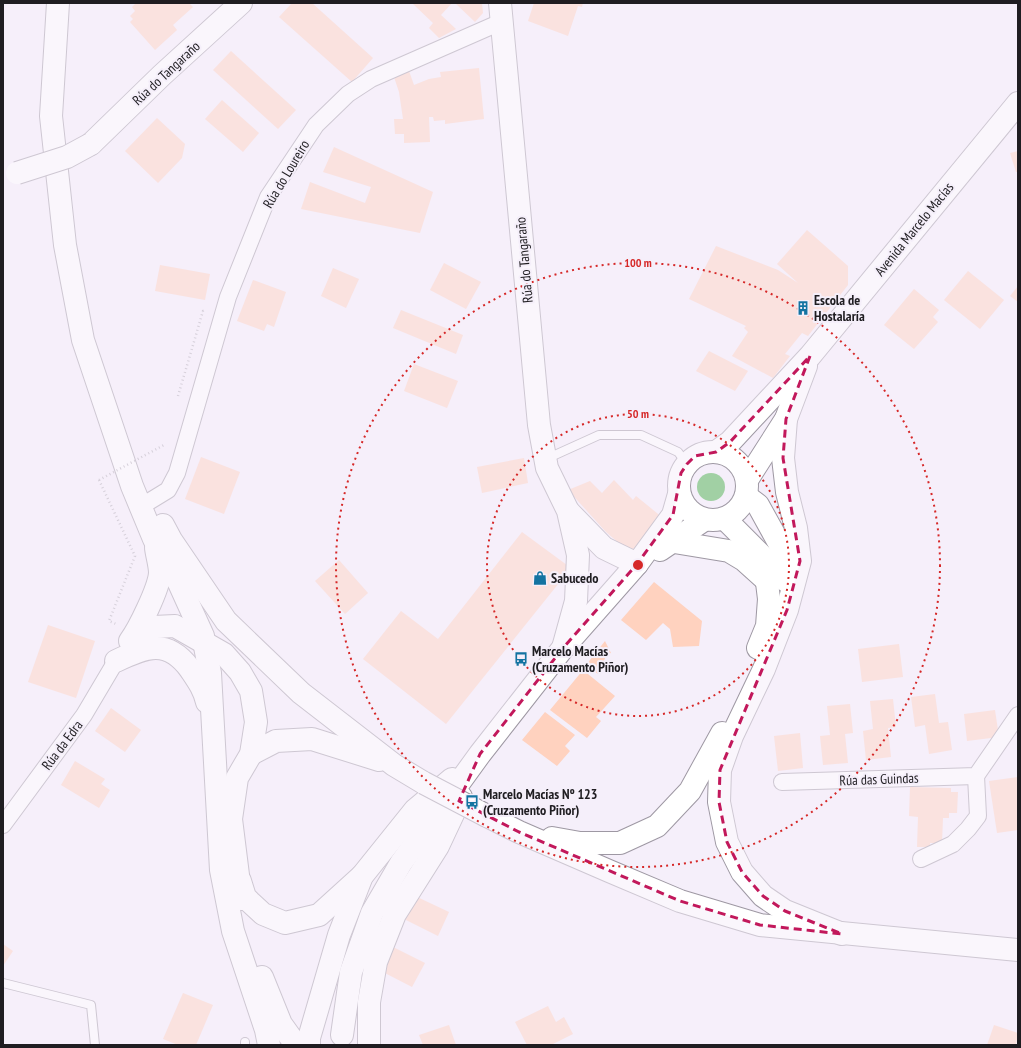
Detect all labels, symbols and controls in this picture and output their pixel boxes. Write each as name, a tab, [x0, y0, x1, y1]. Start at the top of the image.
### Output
street label: Rúa do Tangaraño	[128, 37, 204, 109]
street label: Rúa do Loureiro	[259, 137, 313, 211]
street label: Avenida Marcelo Macías	[871, 178, 957, 279]
street label: Rúa do Tangaraño	[511, 216, 537, 304]
text: 100 m	[624, 255, 652, 270]
place label: Escola de Hostalaría	[814, 291, 865, 325]
building icon: Escola de Hostalaría	[795, 300, 811, 316]
text: 50 m	[627, 406, 649, 421]
centre of rings	[631, 558, 645, 572]
place label: Sabucedo	[551, 569, 599, 587]
shop icon: Sabucedo	[532, 570, 548, 586]
place label: Marcelo Macías (Cruzamento Piñor)	[532, 642, 629, 676]
bus stop icon: Marcelo Macías (Cruzamento Piñor)	[513, 651, 529, 667]
street label: Rúa da Edra	[38, 717, 86, 773]
street label: Rúa das Guindas	[839, 769, 919, 789]
place label: Marcelo Macías Nº 123 (Cruzamento Piñor)	[483, 785, 597, 819]
bus stop icon: Marcelo Macías Nº 123 (Cruzamento Piñor)	[464, 794, 480, 810]

